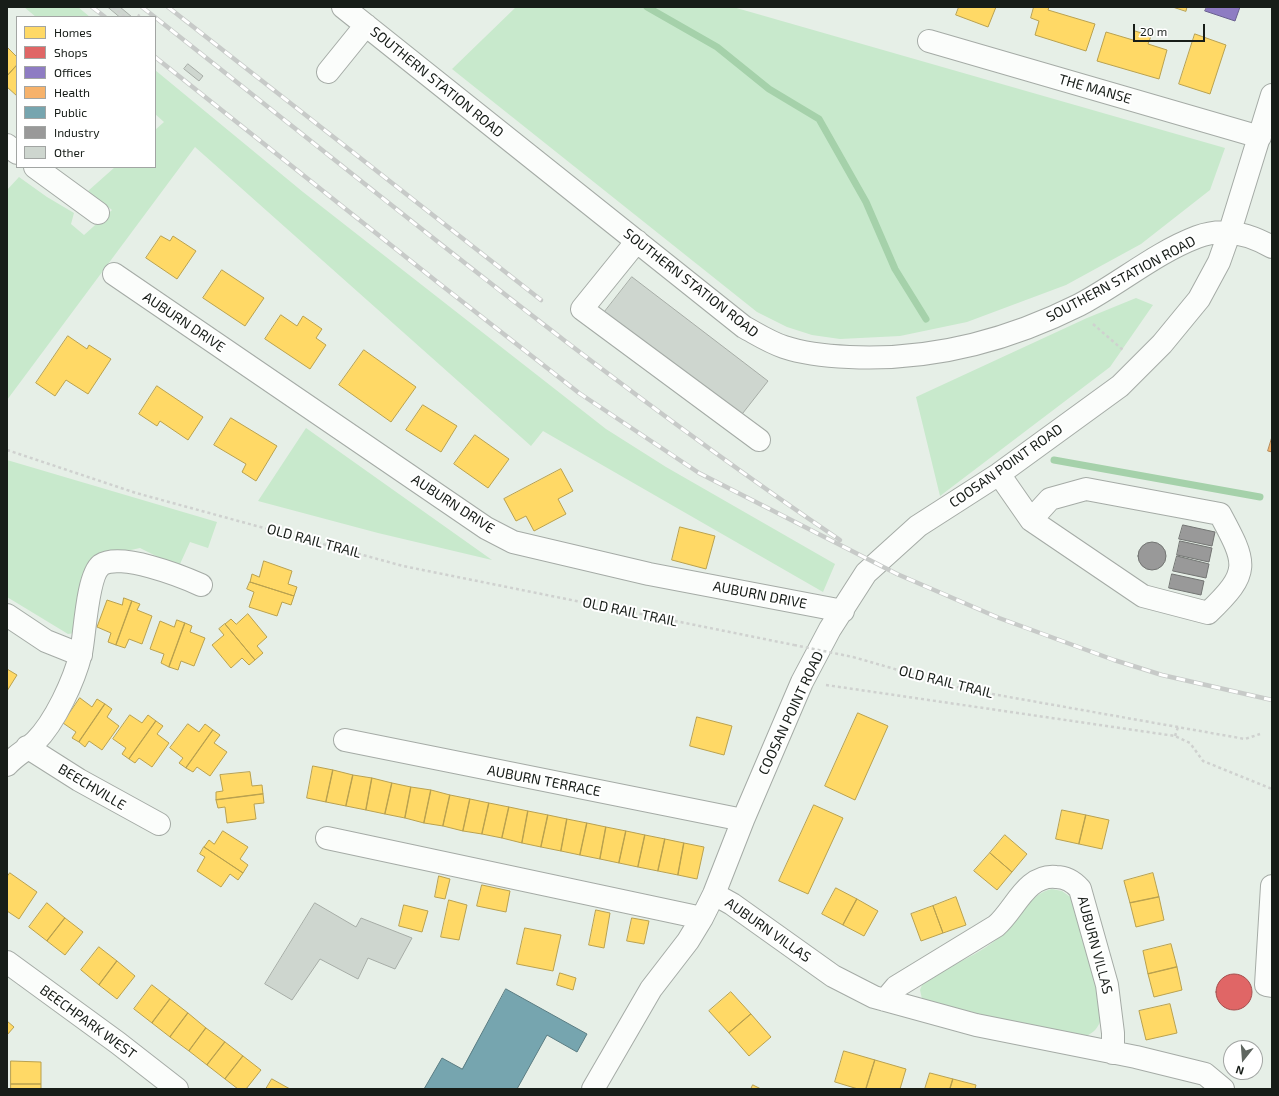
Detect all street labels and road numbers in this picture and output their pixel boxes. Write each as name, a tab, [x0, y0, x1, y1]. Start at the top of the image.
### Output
street label: SOUTHERN STATION ROAD	[367, 23, 507, 141]
street label: THE MANSE	[1057, 71, 1133, 107]
street label: SOUTHERN STATION ROAD	[620, 225, 762, 341]
street label: SOUTHERN STATION ROAD	[1043, 232, 1199, 326]
street label: AUBURN DRIVE	[140, 288, 228, 356]
street label: COOSAN POINT ROAD	[946, 421, 1066, 511]
street label: AUBURN DRIVE	[408, 471, 498, 537]
street label: OLD RAIL TRAIL	[265, 520, 363, 562]
street label: AUBURN DRIVE	[711, 578, 809, 612]
street label: OLD RAIL TRAIL	[581, 594, 679, 630]
street label: COOSAN POINT ROAD	[755, 649, 827, 777]
street label: OLD RAIL TRAIL	[897, 662, 995, 702]
street label: BEECHVILLE	[55, 760, 129, 814]
street label: AUBURN TERRACE	[486, 762, 602, 800]
street label: AUBURN VILLAS	[722, 894, 814, 966]
street label: AUBURN VILLAS	[1074, 894, 1116, 996]
street label: BEECHPARK WEST	[36, 981, 140, 1063]

